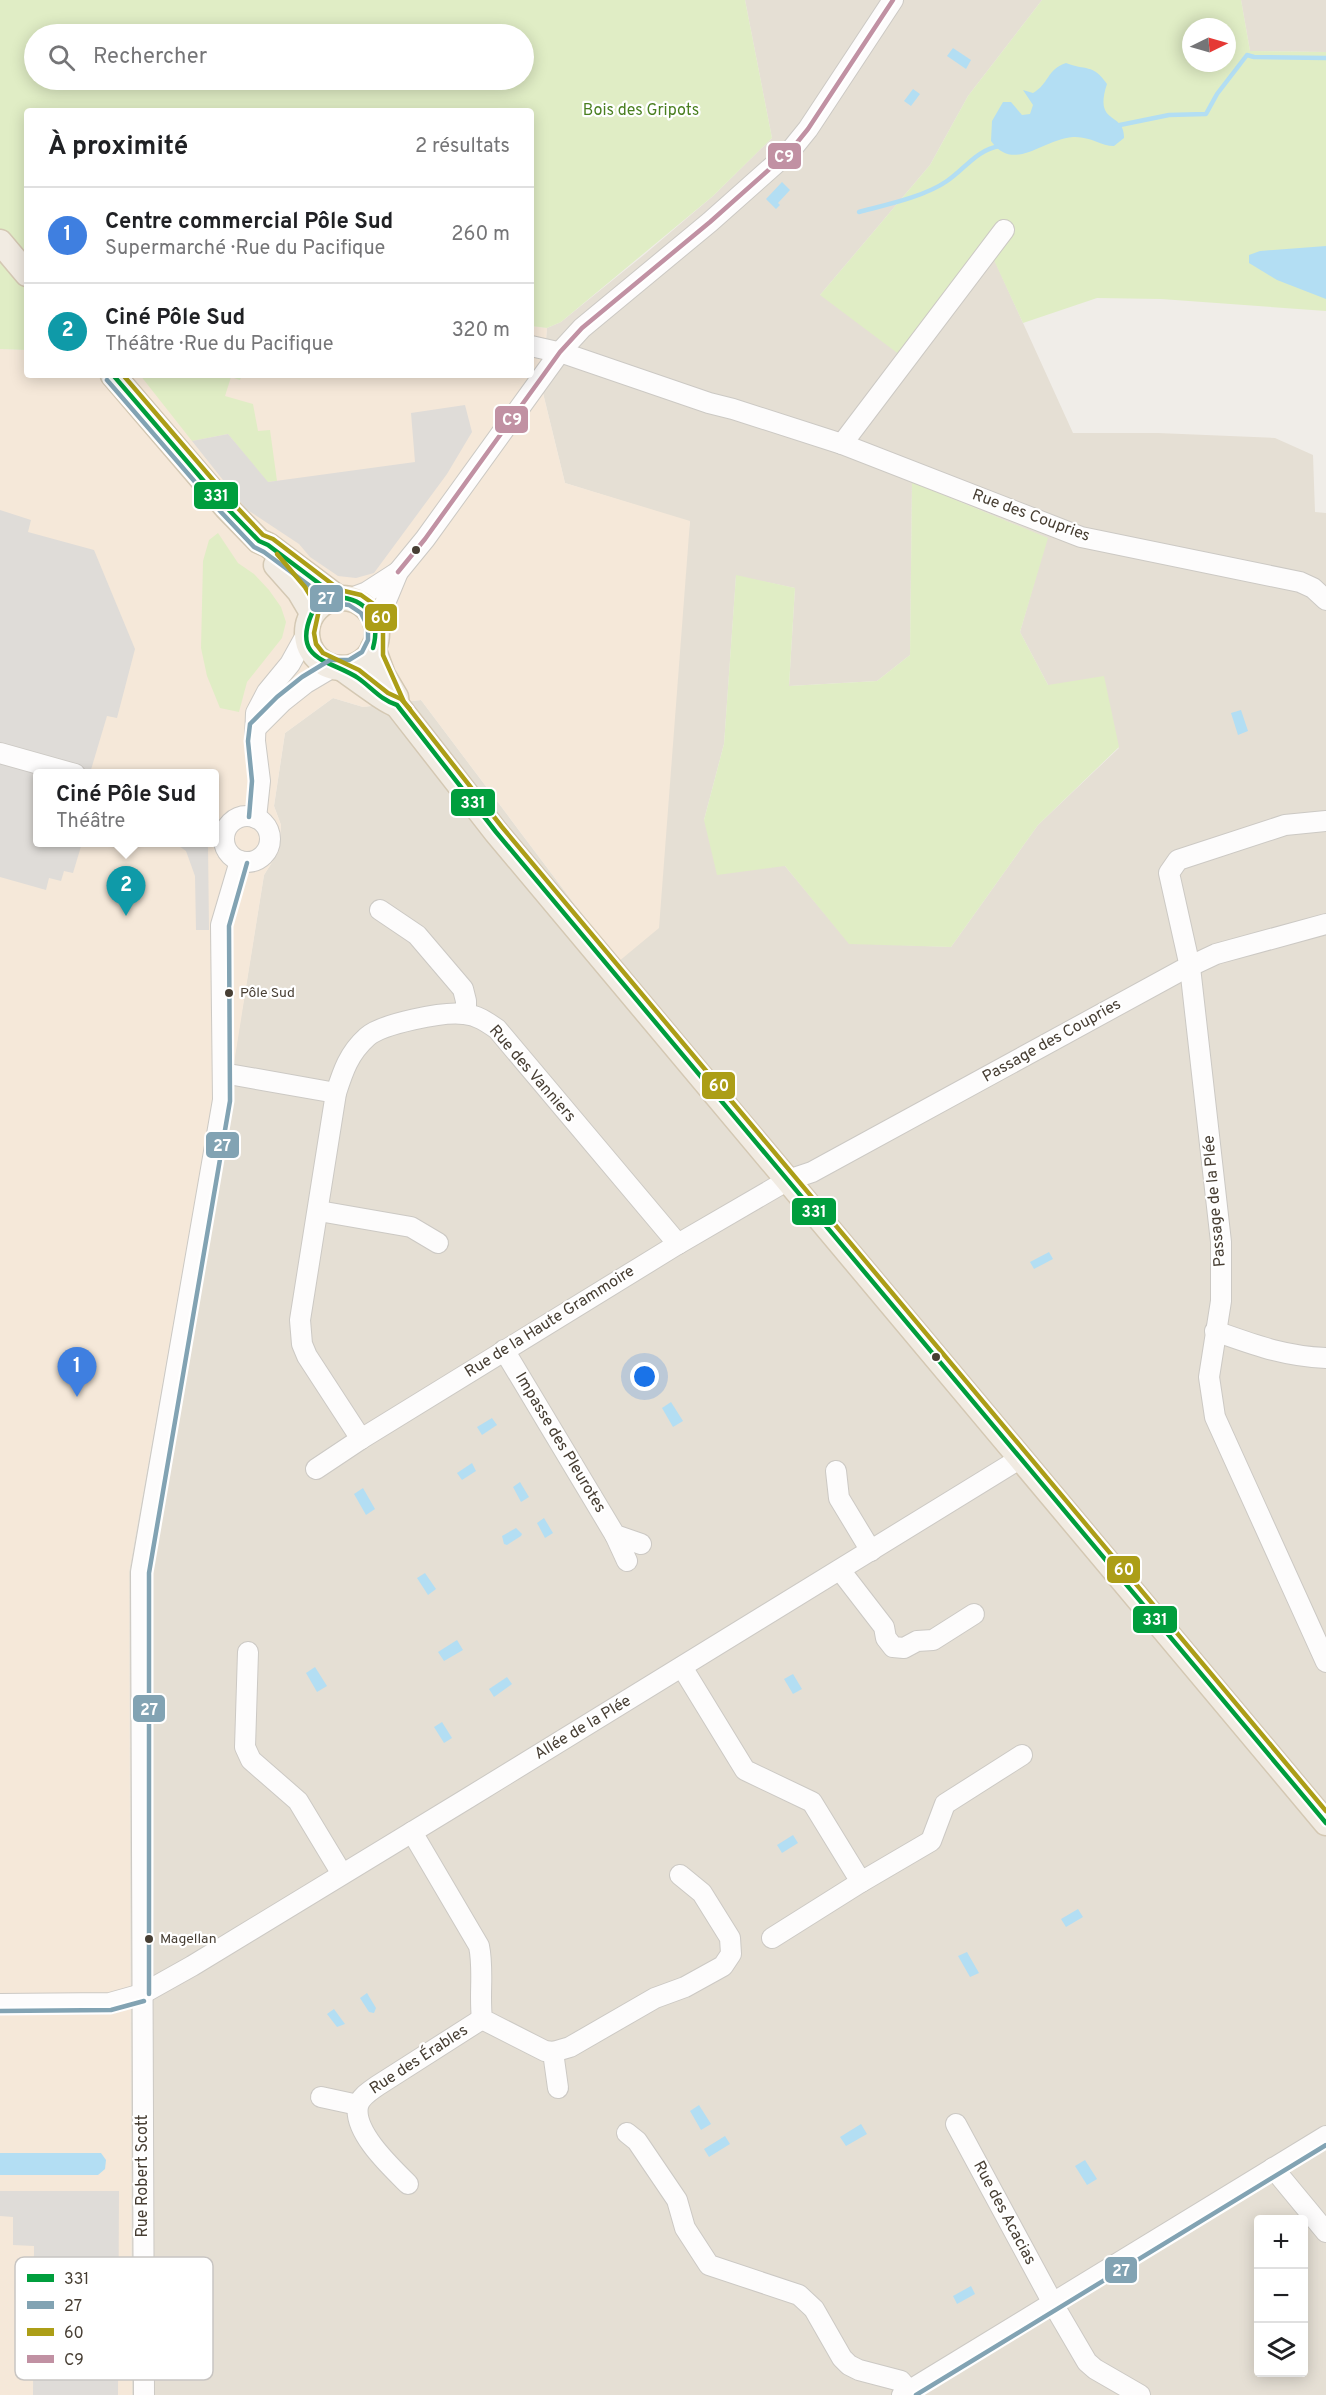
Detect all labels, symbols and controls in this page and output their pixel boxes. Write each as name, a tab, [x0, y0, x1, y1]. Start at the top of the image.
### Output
north arrow	[1182, 18, 1236, 72]
search box	[24, 24, 534, 90]
icon: search	[45, 41, 78, 74]
text: Rechercher	[93, 44, 207, 71]
park label: Bois des Gripots	[583, 101, 699, 121]
text: À proximité	[48, 131, 188, 164]
text: 2 résultats	[415, 134, 510, 160]
line badge: C9	[767, 142, 802, 170]
text: C9	[774, 148, 794, 168]
text: Centre commercial Pôle Sud	[105, 209, 393, 236]
text: 1	[64, 222, 72, 248]
text: 260 m	[451, 222, 510, 248]
text: Supermarché · Rue du Pacifique	[105, 236, 385, 262]
text: Ciné Pôle Sud	[105, 305, 245, 332]
text: 2	[61, 318, 74, 344]
text: 320 m	[452, 318, 510, 344]
text: Théâtre · Rue du Pacifique	[105, 332, 334, 358]
line badge: C9	[494, 405, 529, 434]
text: C9	[502, 411, 522, 431]
line badge: 331	[193, 481, 239, 510]
street label: Rue des Coupries	[969, 485, 1093, 547]
text: 331	[203, 487, 229, 507]
unlabelled marker	[410, 544, 422, 556]
line badge: 27	[309, 584, 344, 613]
text: 27	[317, 590, 335, 610]
line badge: 60	[364, 603, 398, 632]
text: 60	[371, 609, 391, 629]
popup	[33, 769, 219, 847]
text: Ciné Pôle Sud	[56, 782, 196, 809]
line badge: 331	[450, 788, 496, 817]
text: 331	[460, 794, 486, 814]
text: Théâtre	[56, 809, 125, 835]
pin: 2	[106, 866, 146, 916]
place label: Pôle Sud	[240, 985, 295, 1002]
marker: Pôle Sud	[223, 987, 235, 999]
street label: Passage des Coupries	[979, 995, 1125, 1087]
street label: Rue des Vanniers	[484, 1021, 580, 1127]
line badge: 60	[701, 1071, 736, 1100]
text: 60	[709, 1077, 729, 1097]
line badge: 27	[205, 1131, 240, 1159]
street label: Passage de la Plée	[1199, 1134, 1231, 1268]
text: 27	[213, 1137, 231, 1157]
line badge: 331	[791, 1197, 837, 1226]
text: 331	[801, 1203, 827, 1223]
street label: Rue de la Haute Grammoire	[461, 1261, 639, 1383]
pin: 1	[58, 1348, 97, 1397]
unlabelled marker	[930, 1351, 942, 1363]
your location	[630, 1362, 659, 1391]
street label: Impasse des Pleurotes	[510, 1369, 610, 1517]
line badge: 60	[1106, 1555, 1141, 1584]
text: 60	[1114, 1561, 1134, 1581]
line badge: 331	[1132, 1605, 1178, 1634]
text: 331	[1142, 1611, 1168, 1631]
street label: Allée de la Plée	[531, 1691, 635, 1765]
line badge: 27	[132, 1694, 166, 1723]
text: 27	[140, 1701, 158, 1721]
place label: Magellan	[160, 1931, 217, 1948]
marker: Magellan	[143, 1933, 155, 1945]
street label: Rue des Érables	[365, 2019, 472, 2099]
street label: Rue Robert Scott	[133, 2114, 153, 2238]
street label: Rue des Acacias	[968, 2158, 1040, 2268]
map controls	[1254, 2215, 1308, 2377]
button: +	[1254, 2215, 1308, 2269]
line badge: 27	[1104, 2256, 1138, 2284]
legend	[15, 2257, 213, 2380]
text: 27	[1112, 2262, 1130, 2282]
button: −	[1254, 2269, 1308, 2323]
text: 331	[64, 2270, 89, 2290]
text: 27	[64, 2297, 82, 2317]
button: layers	[1254, 2323, 1308, 2377]
text: 60	[64, 2324, 84, 2344]
text: C9	[64, 2351, 84, 2371]

